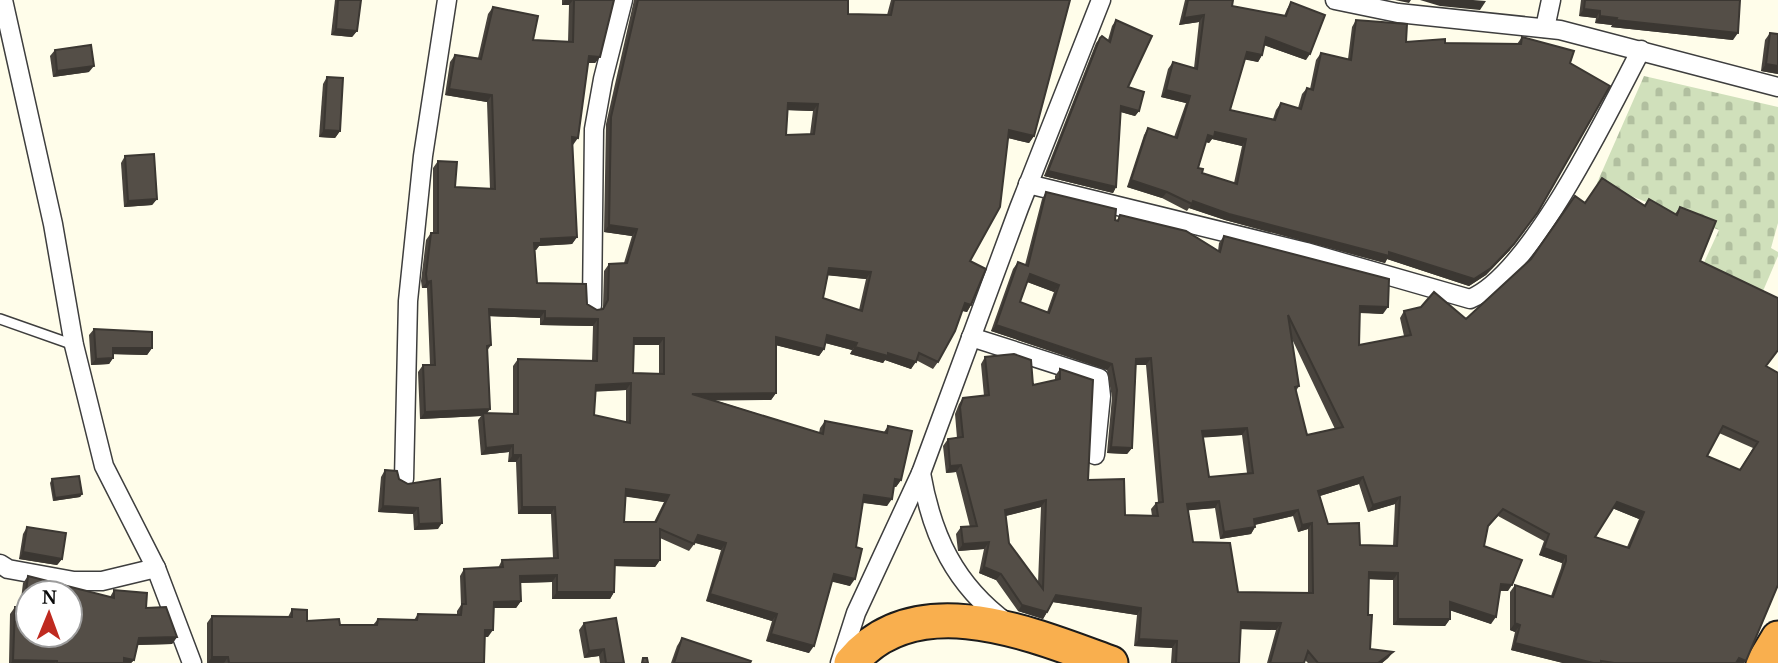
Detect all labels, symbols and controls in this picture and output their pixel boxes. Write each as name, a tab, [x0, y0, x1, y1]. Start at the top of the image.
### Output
north arrow	[14, 579, 84, 649]
text: N	[42, 584, 57, 610]

